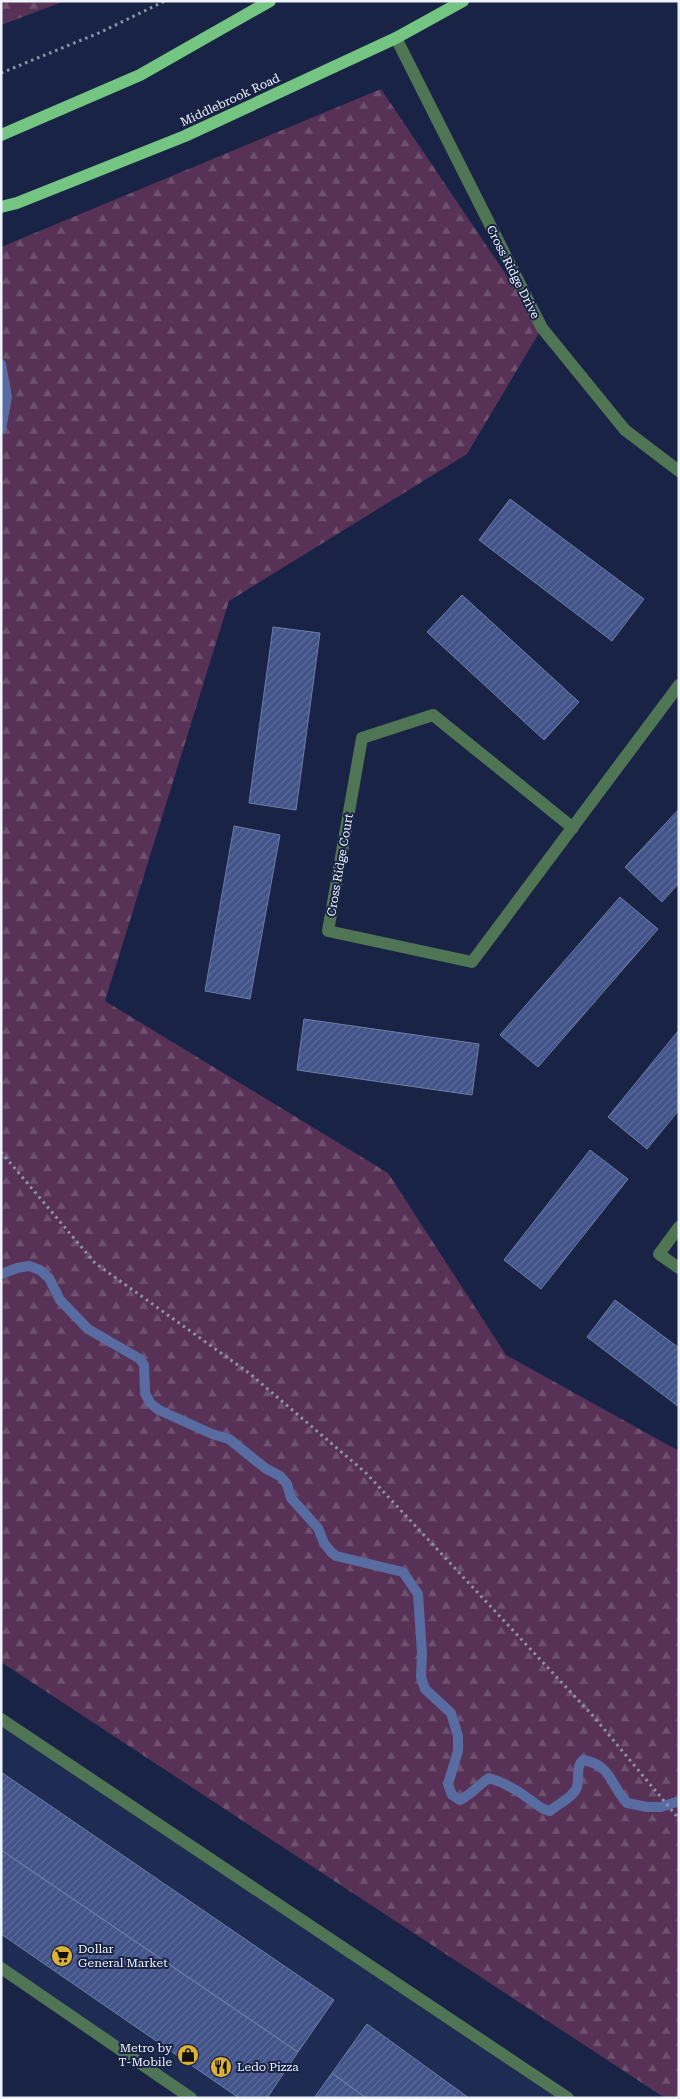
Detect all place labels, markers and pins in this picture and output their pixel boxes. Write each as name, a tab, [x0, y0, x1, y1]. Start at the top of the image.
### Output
place label: Dollar General Market	[78, 1942, 168, 1970]
supermarket icon: Dollar General Market	[50, 1944, 74, 1968]
place label: Metro by T-Mobile	[119, 2041, 173, 2069]
shop icon: Metro by T-Mobile	[176, 2043, 200, 2067]
restaurant icon: Ledo Pizza	[209, 2055, 233, 2079]
place label: Ledo Pizza	[237, 2060, 299, 2074]

